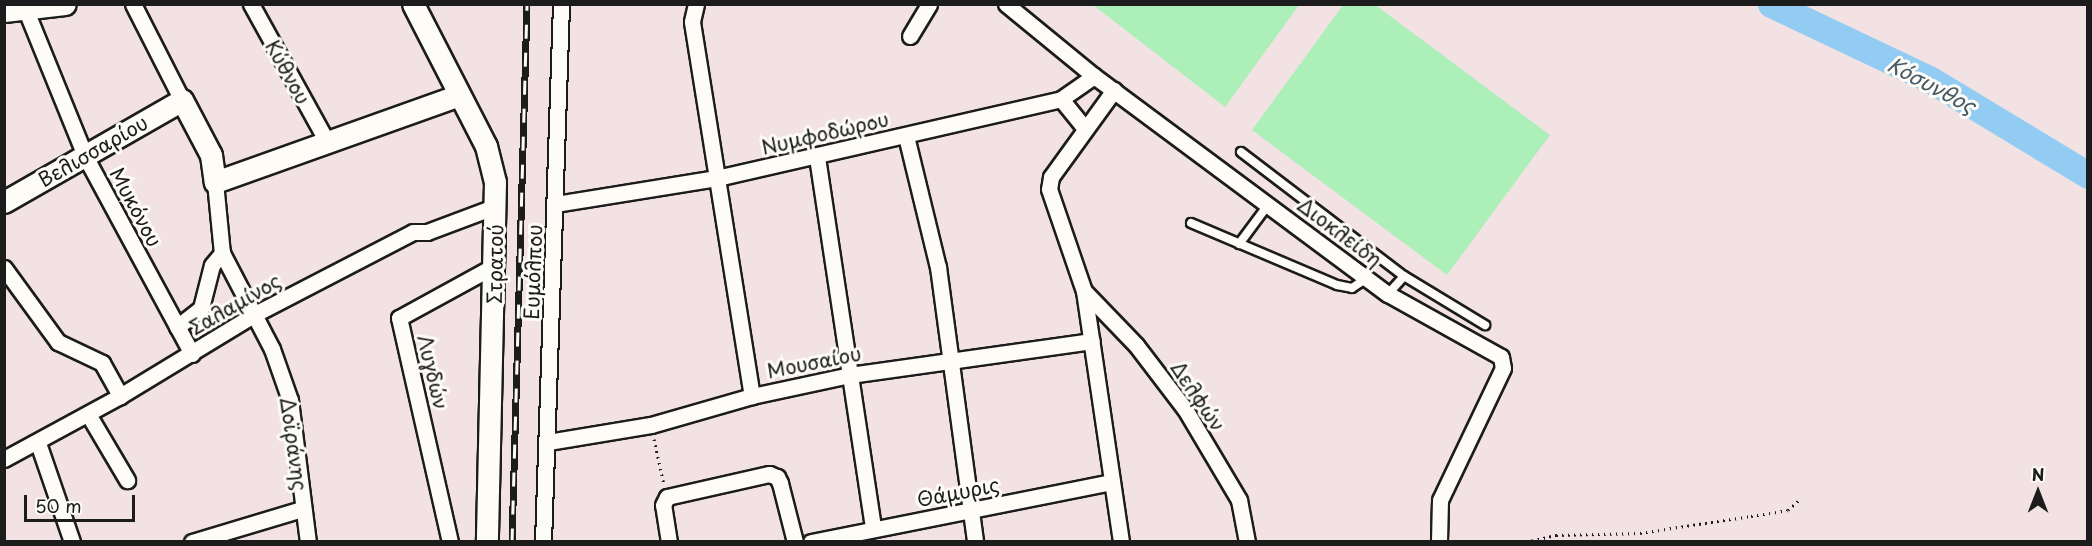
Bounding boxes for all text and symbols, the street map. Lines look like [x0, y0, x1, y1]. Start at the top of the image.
street label: Κύθνου [261, 36, 315, 108]
water label: Κόσυνθος [1884, 50, 1980, 118]
street label: Νυμφοδώρου [759, 107, 891, 159]
street label: Βελισσαρίου [34, 110, 152, 192]
street label: Μυκόνου [105, 163, 167, 251]
street label: Διοκλείδη [1293, 193, 1387, 271]
street label: Στρατού [482, 224, 508, 304]
street label: Ευμόλπου [519, 224, 547, 320]
street label: Σαλαμίνος [185, 268, 285, 340]
street label: Λυγδών [413, 332, 453, 412]
street label: Μουσαίου [765, 341, 863, 383]
street label: Δελφών [1166, 356, 1230, 436]
street label: Δοϊράνης [276, 396, 312, 492]
north arrow [2008, 462, 2068, 522]
text: N [2032, 462, 2044, 486]
street label: Θάμυρις [915, 472, 1001, 512]
scale bar [27, 483, 138, 521]
text: 50 m [35, 492, 82, 519]

